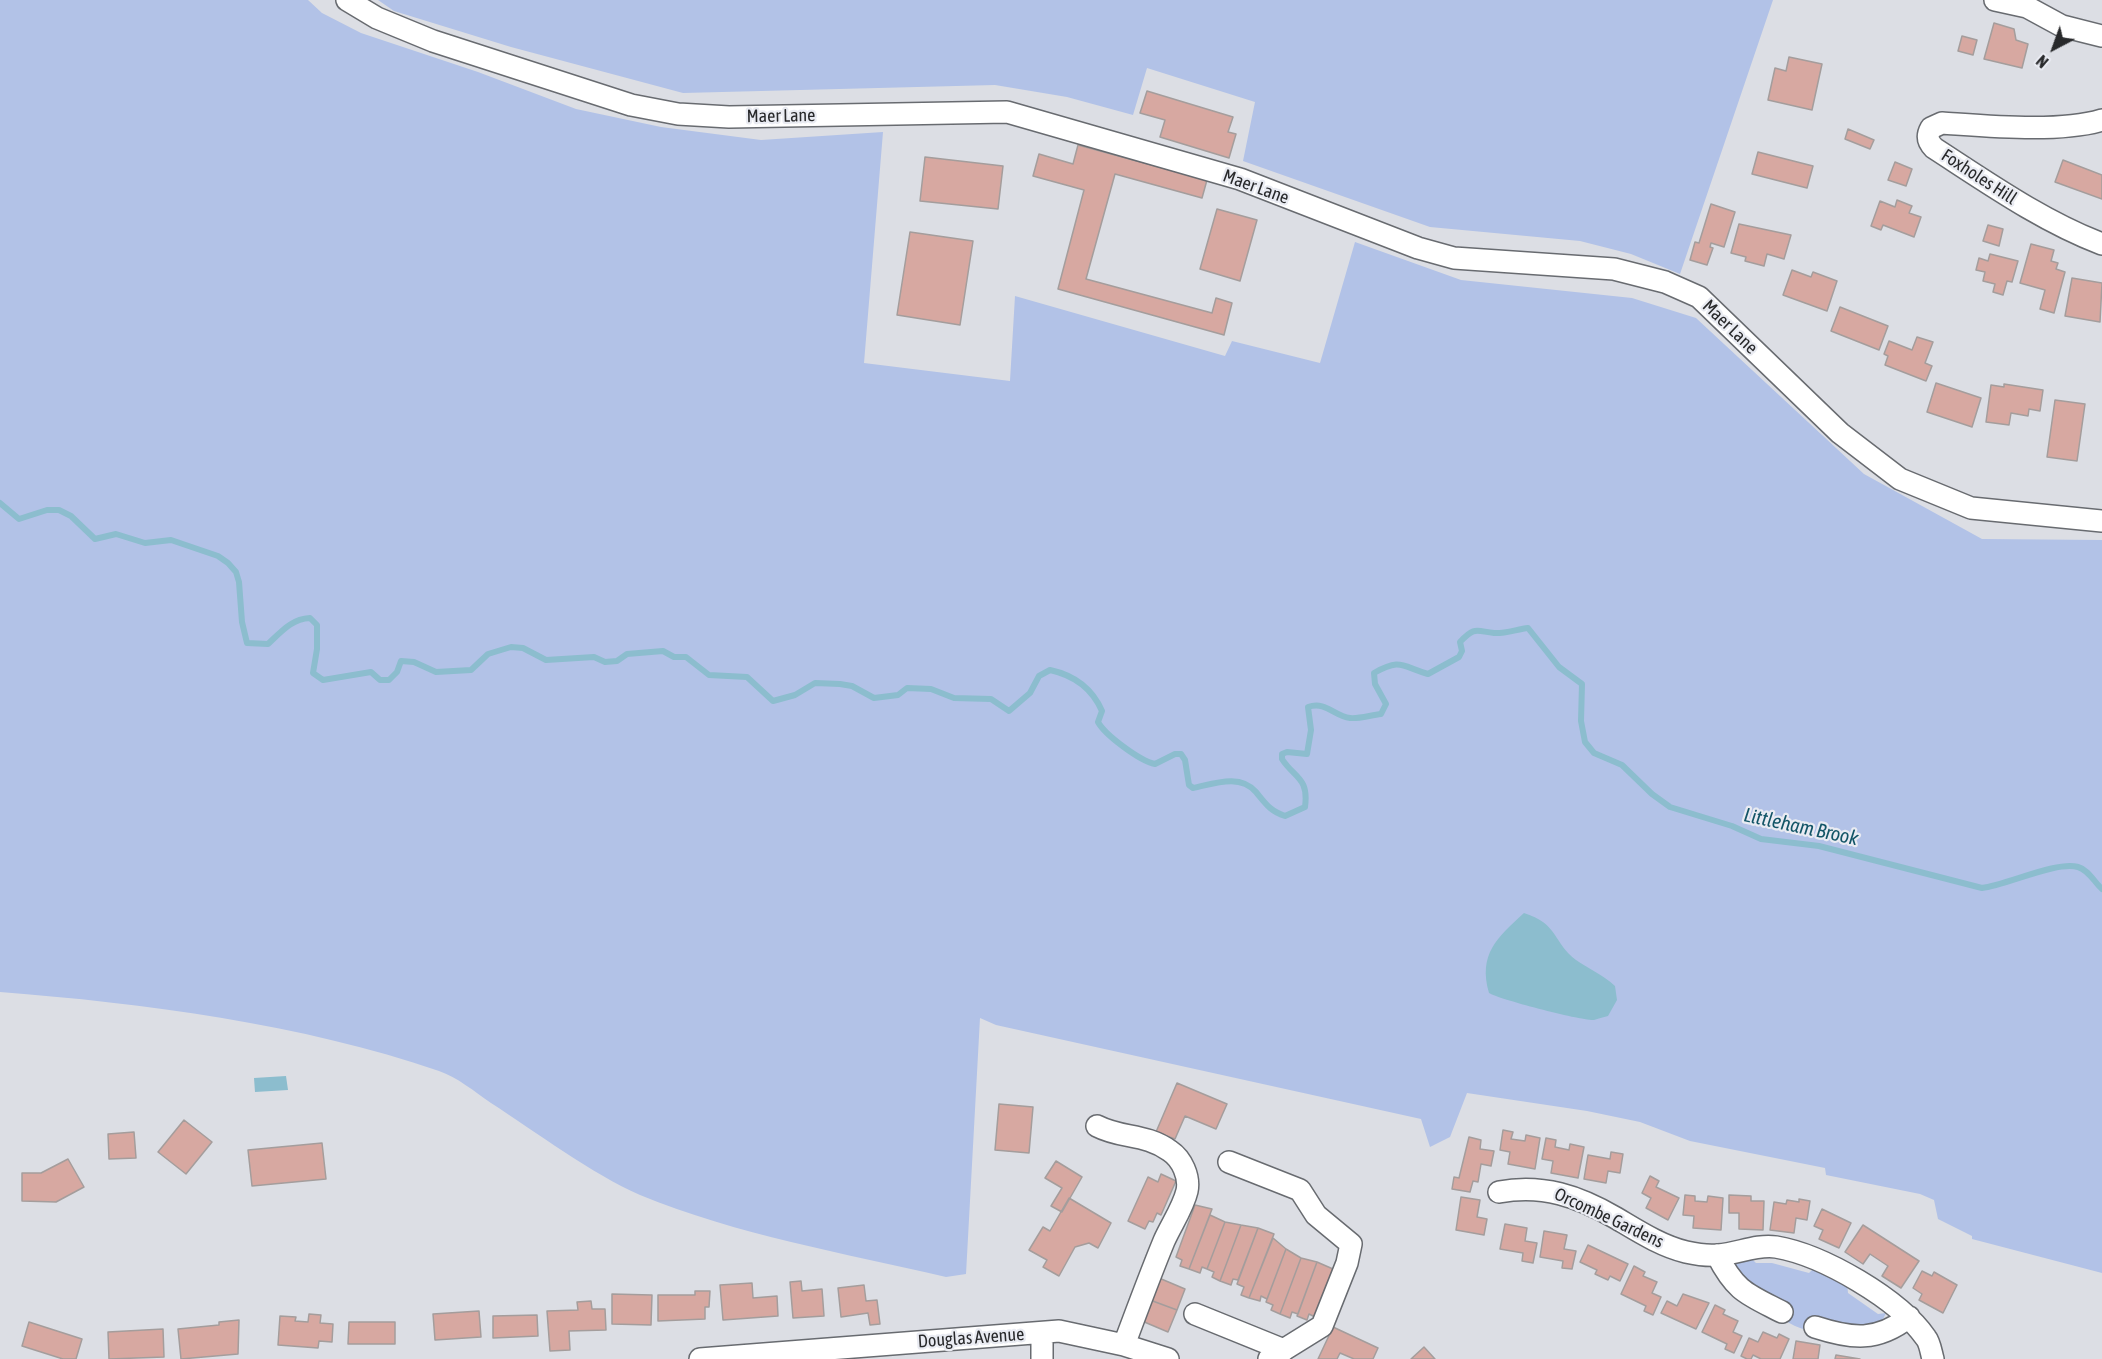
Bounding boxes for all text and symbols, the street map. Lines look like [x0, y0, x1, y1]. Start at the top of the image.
north arrow [2024, 18, 2084, 78]
text: N [2033, 52, 2052, 71]
street label: Maer Lane [747, 105, 815, 127]
street label: Foxholes Hill [1937, 145, 2021, 209]
street label: Maer Lane [1220, 165, 1292, 209]
street label: Maer Lane [1698, 295, 1762, 359]
water label: Littleham Brook [1742, 803, 1860, 851]
street label: Orcombe Gardens [1551, 1183, 1667, 1253]
street label: Douglas Avenue [917, 1324, 1025, 1352]

